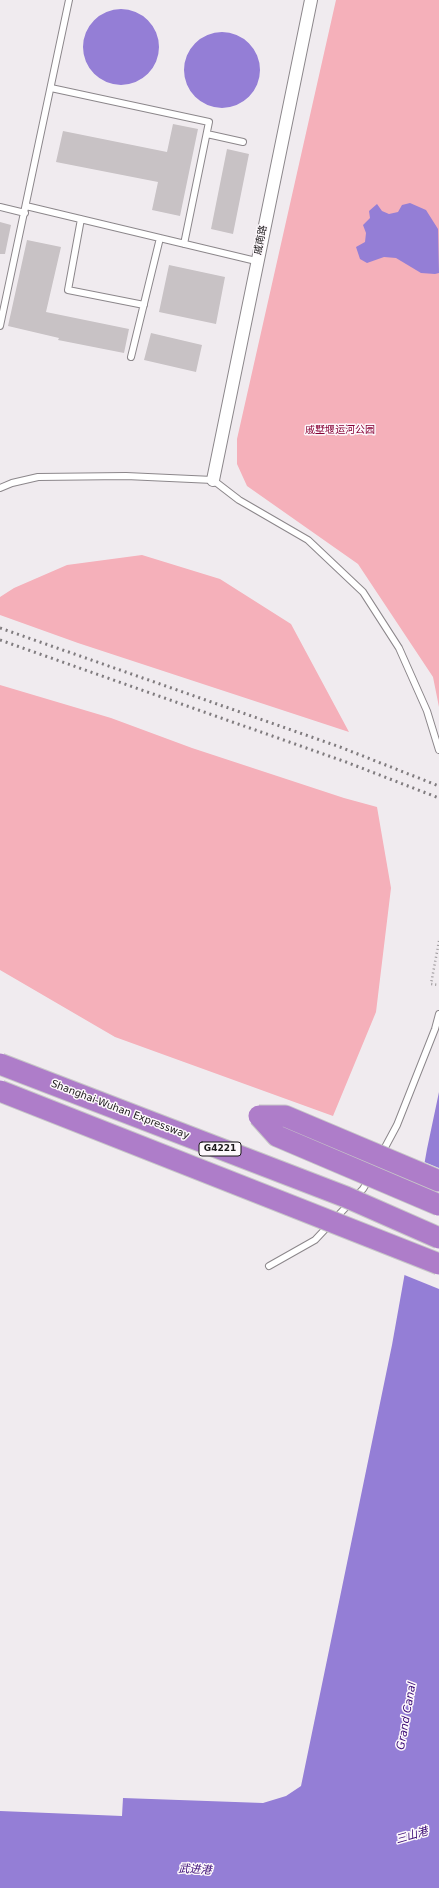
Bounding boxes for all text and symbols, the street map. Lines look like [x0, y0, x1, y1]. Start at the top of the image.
street label: 戚南路 [252, 224, 270, 256]
park label: 戚墅堰运河公园 [305, 424, 375, 436]
street label: Shanghai-Wuhan Expressway [49, 1078, 191, 1142]
road number: G4221 [199, 1142, 241, 1156]
water label: Grand Canal [395, 1681, 419, 1751]
water label: 三山港 [394, 1825, 430, 1847]
water label: 武进港 [178, 1863, 212, 1877]

